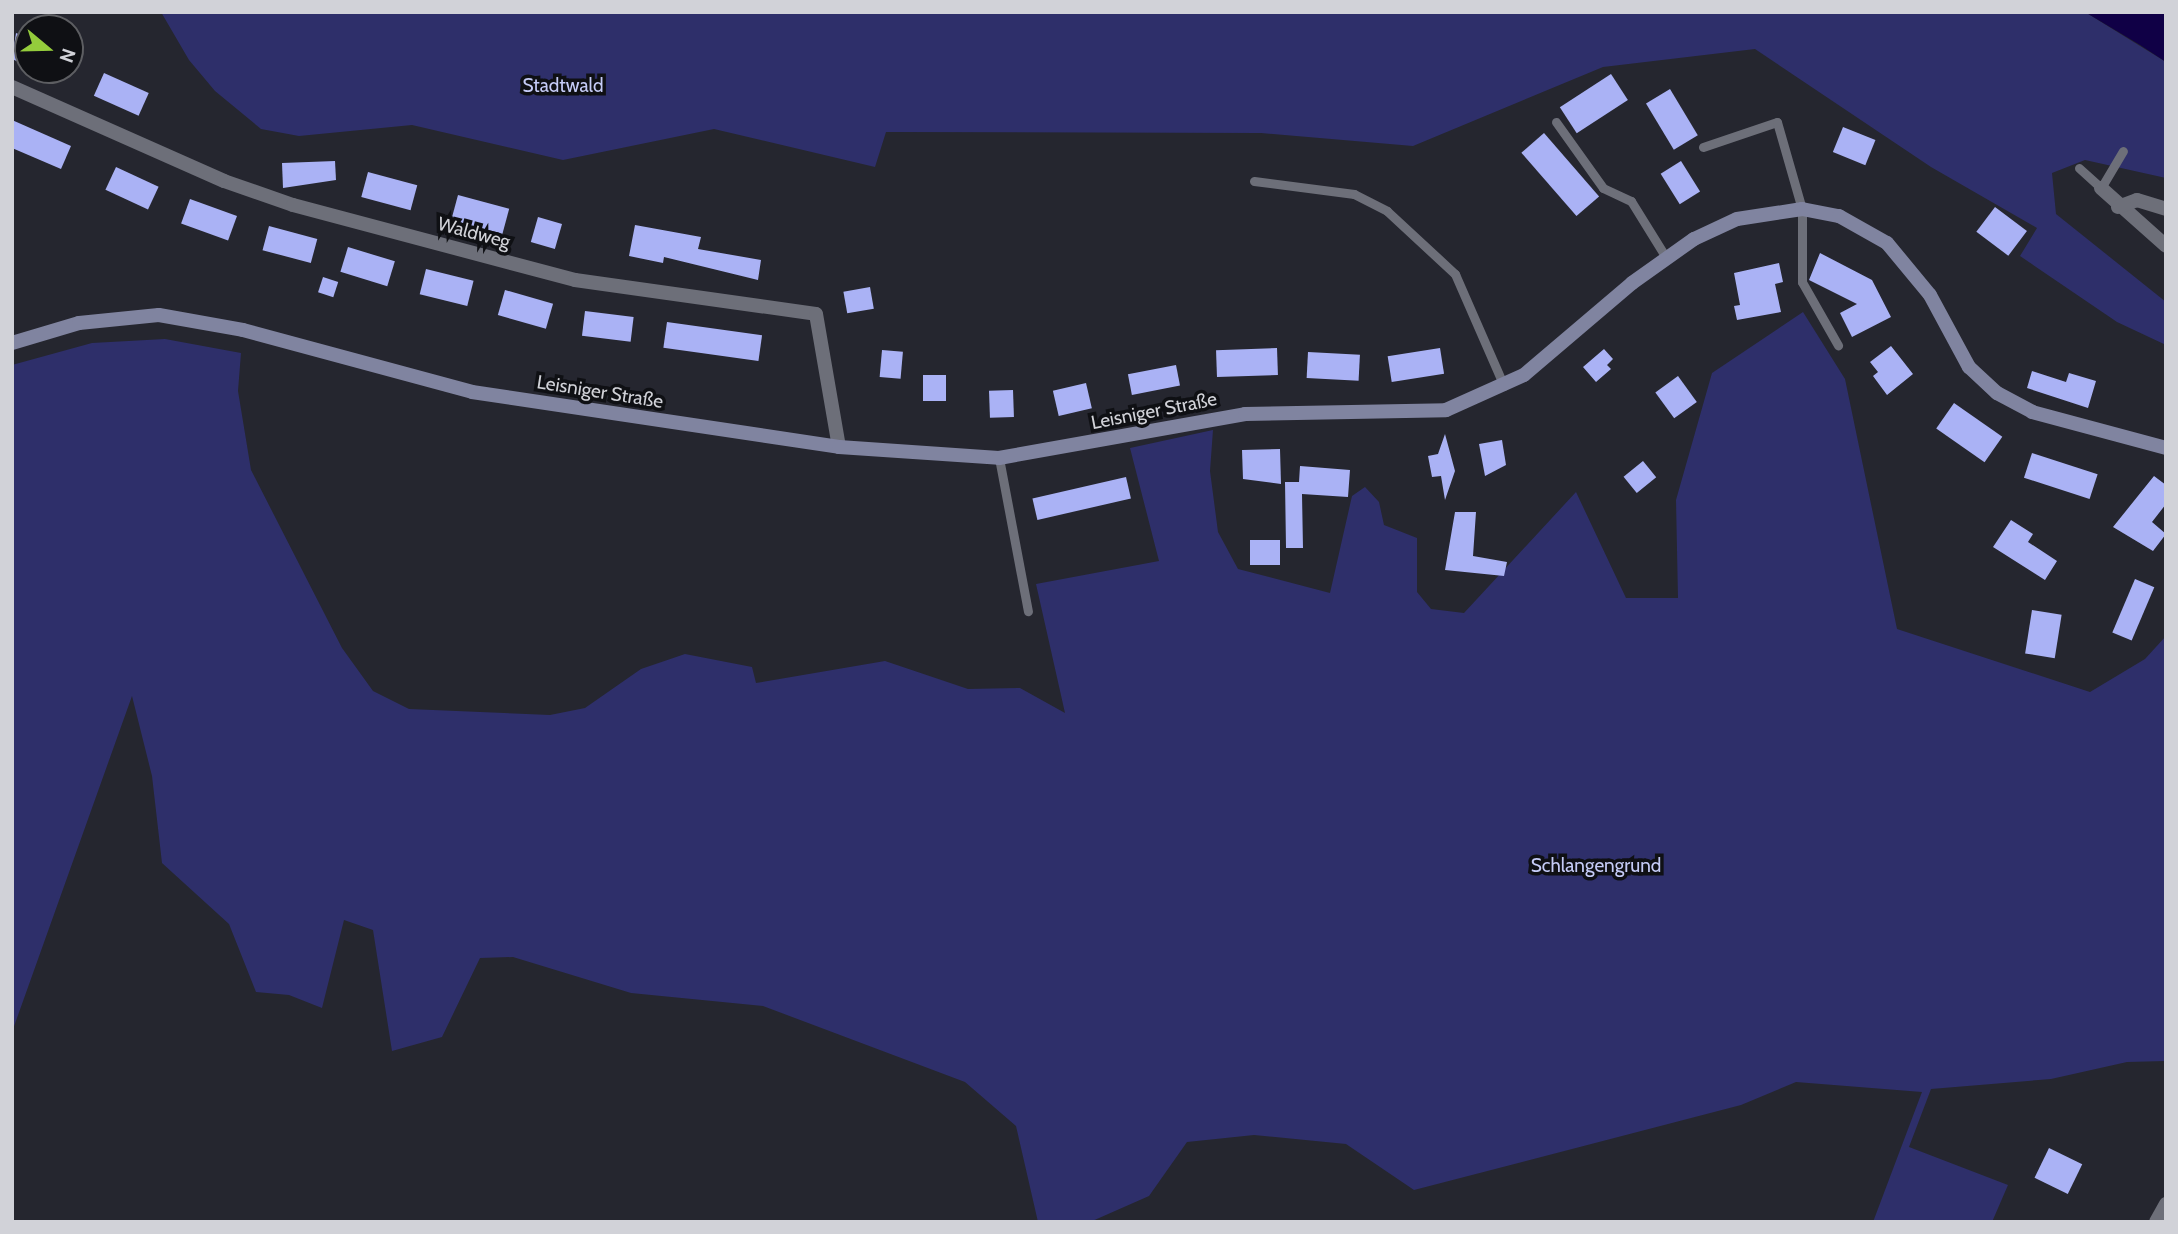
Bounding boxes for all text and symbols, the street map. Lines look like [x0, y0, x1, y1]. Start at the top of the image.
north arrow [14, 14, 84, 84]
text: N [54, 45, 80, 65]
park label: Stadtwald [522, 75, 604, 97]
street label: Waldweg [435, 212, 513, 254]
street label: Leisniger Straße [535, 371, 665, 413]
street label: Leisniger Straße [1089, 388, 1219, 434]
park label: Schlangengrund [1531, 855, 1661, 877]

